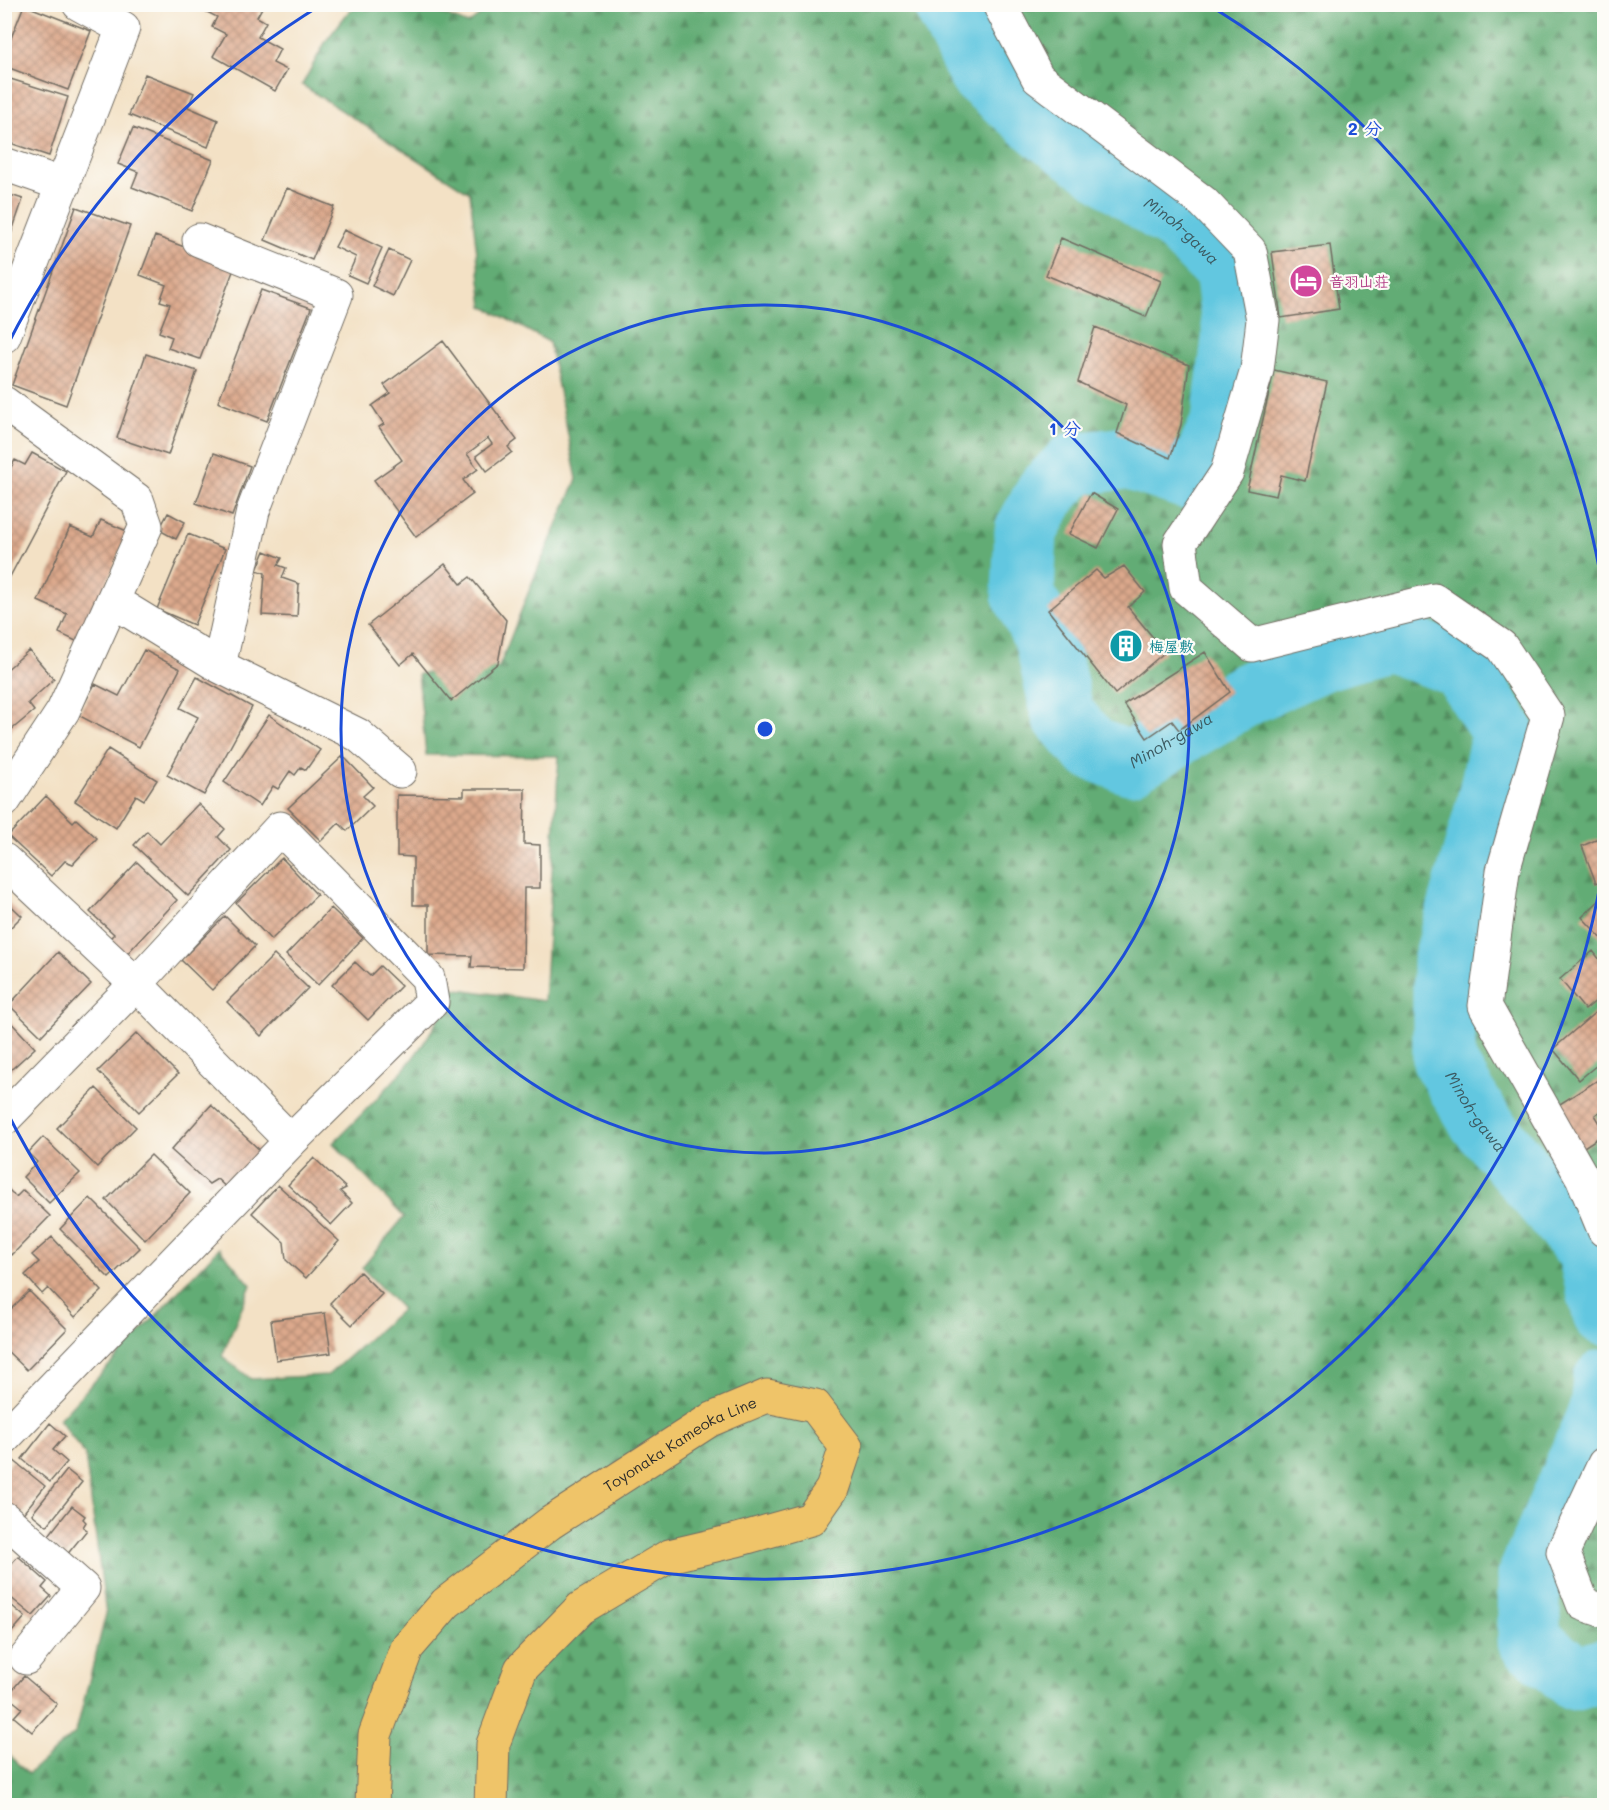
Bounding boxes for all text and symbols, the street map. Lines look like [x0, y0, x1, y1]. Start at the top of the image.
text: 2 分 [1348, 116, 1382, 140]
water label: Minoh-gawa [1140, 191, 1224, 268]
hotel icon: 音羽山荘 [1288, 263, 1324, 299]
place label: 音羽山荘 [1329, 271, 1389, 291]
text: 1 分 [1049, 416, 1081, 440]
building icon: 梅屋敷 [1108, 628, 1144, 664]
place label: 梅屋敷 [1149, 636, 1194, 656]
water label: Minoh-gawa [1125, 706, 1216, 772]
centre of rings [755, 719, 775, 739]
water label: Minoh-gawa [1442, 1067, 1511, 1156]
street label: Toyonaka Kameoka Line [599, 1392, 760, 1496]

